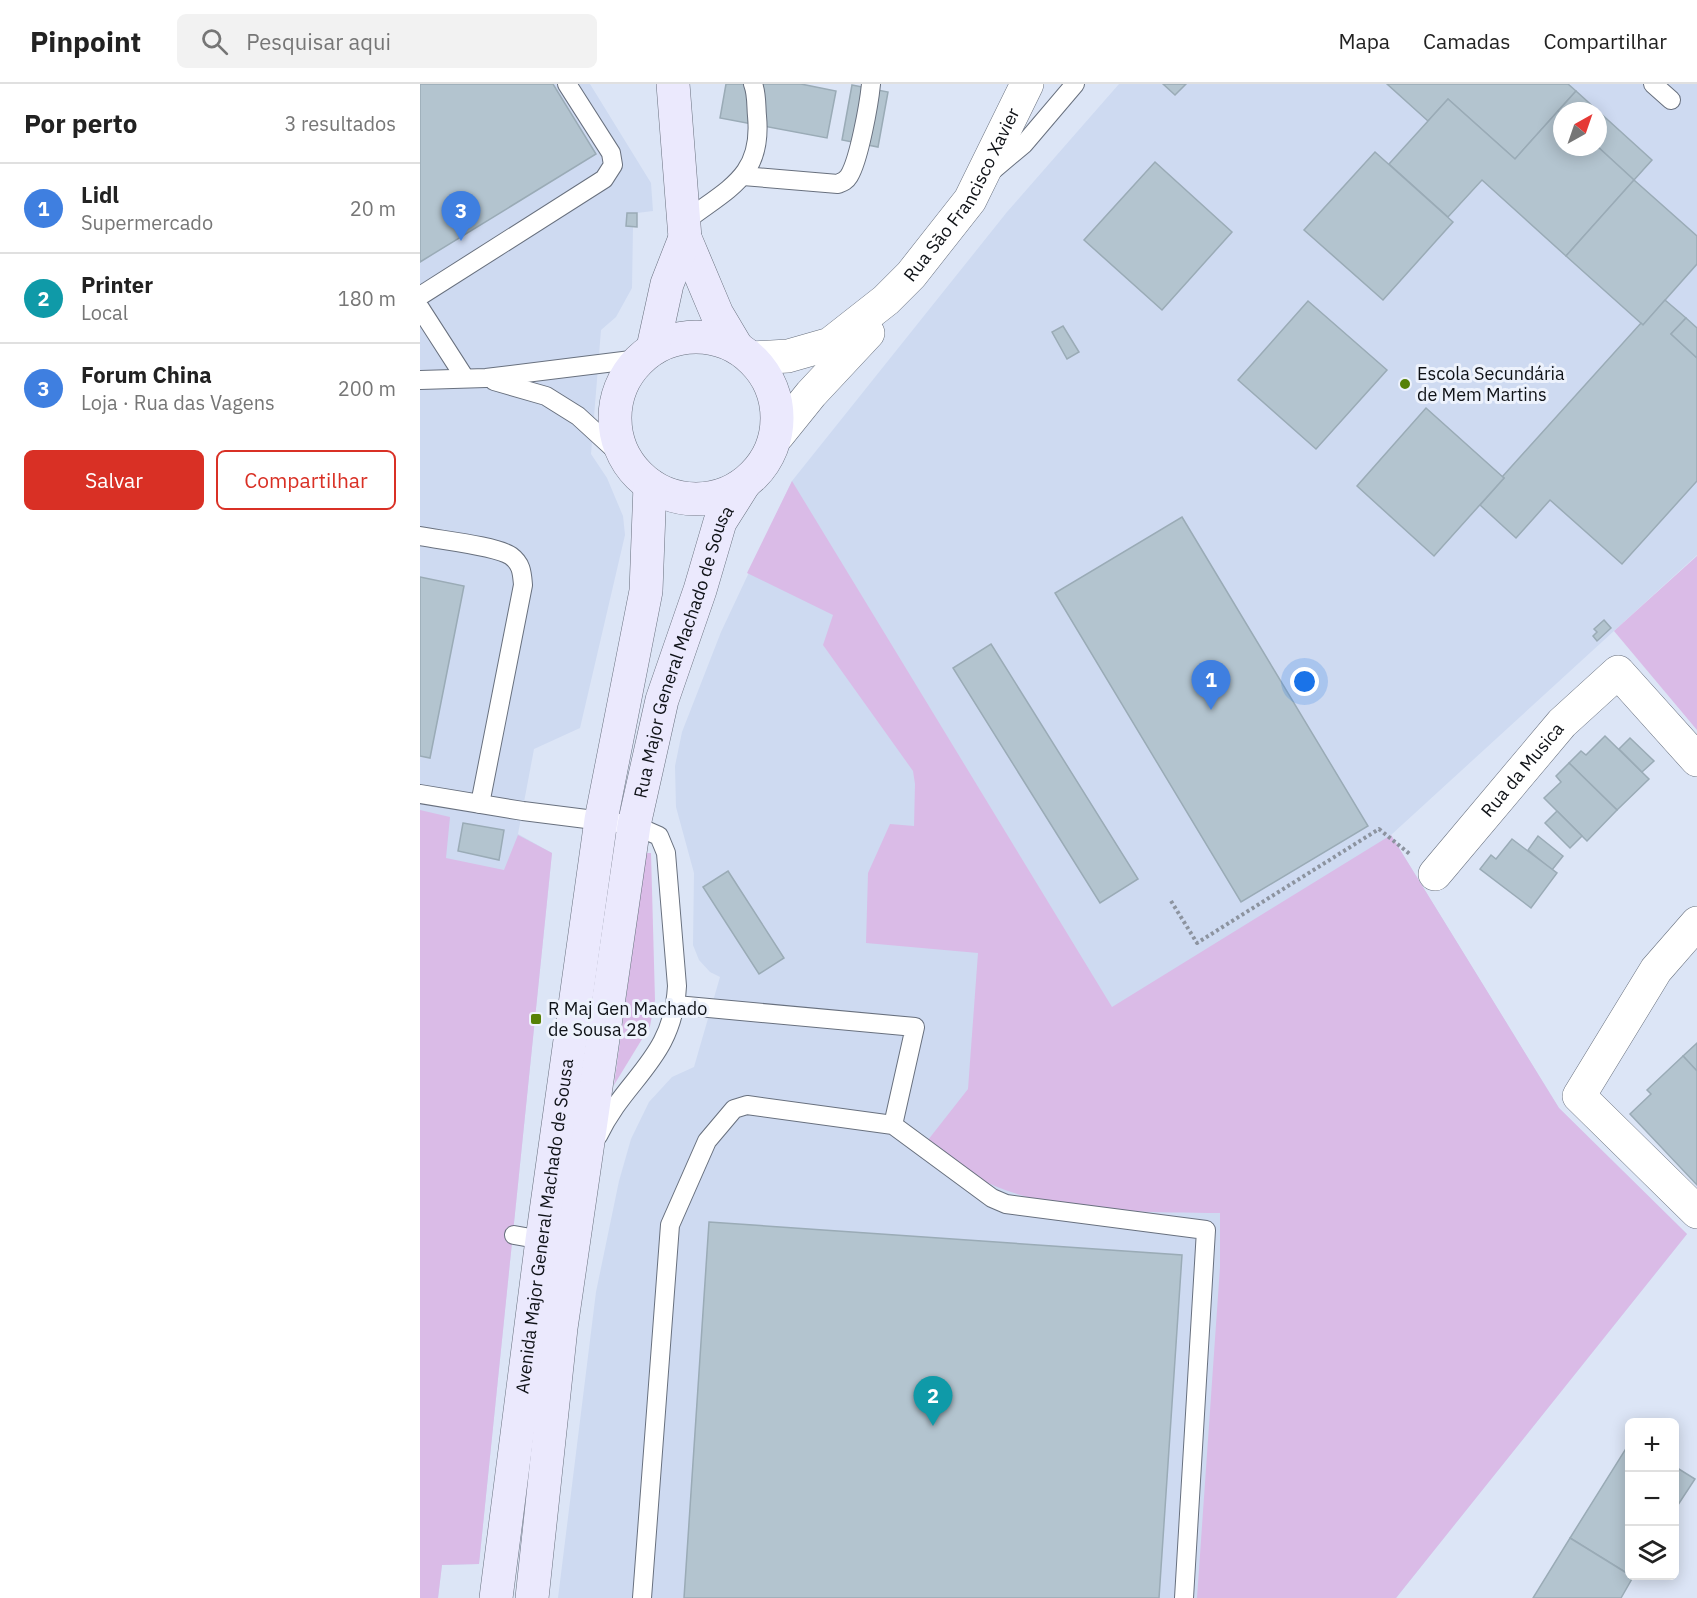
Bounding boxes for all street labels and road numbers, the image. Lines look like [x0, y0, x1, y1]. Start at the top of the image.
street label: Rua São Francisco Xavier [898, 103, 1025, 286]
street label: Rua Major General Machado de Sousa [628, 501, 739, 800]
street label: Rua da Musica [1476, 717, 1569, 822]
street label: Avenida Major General Machado de Sousa [510, 1057, 578, 1395]

